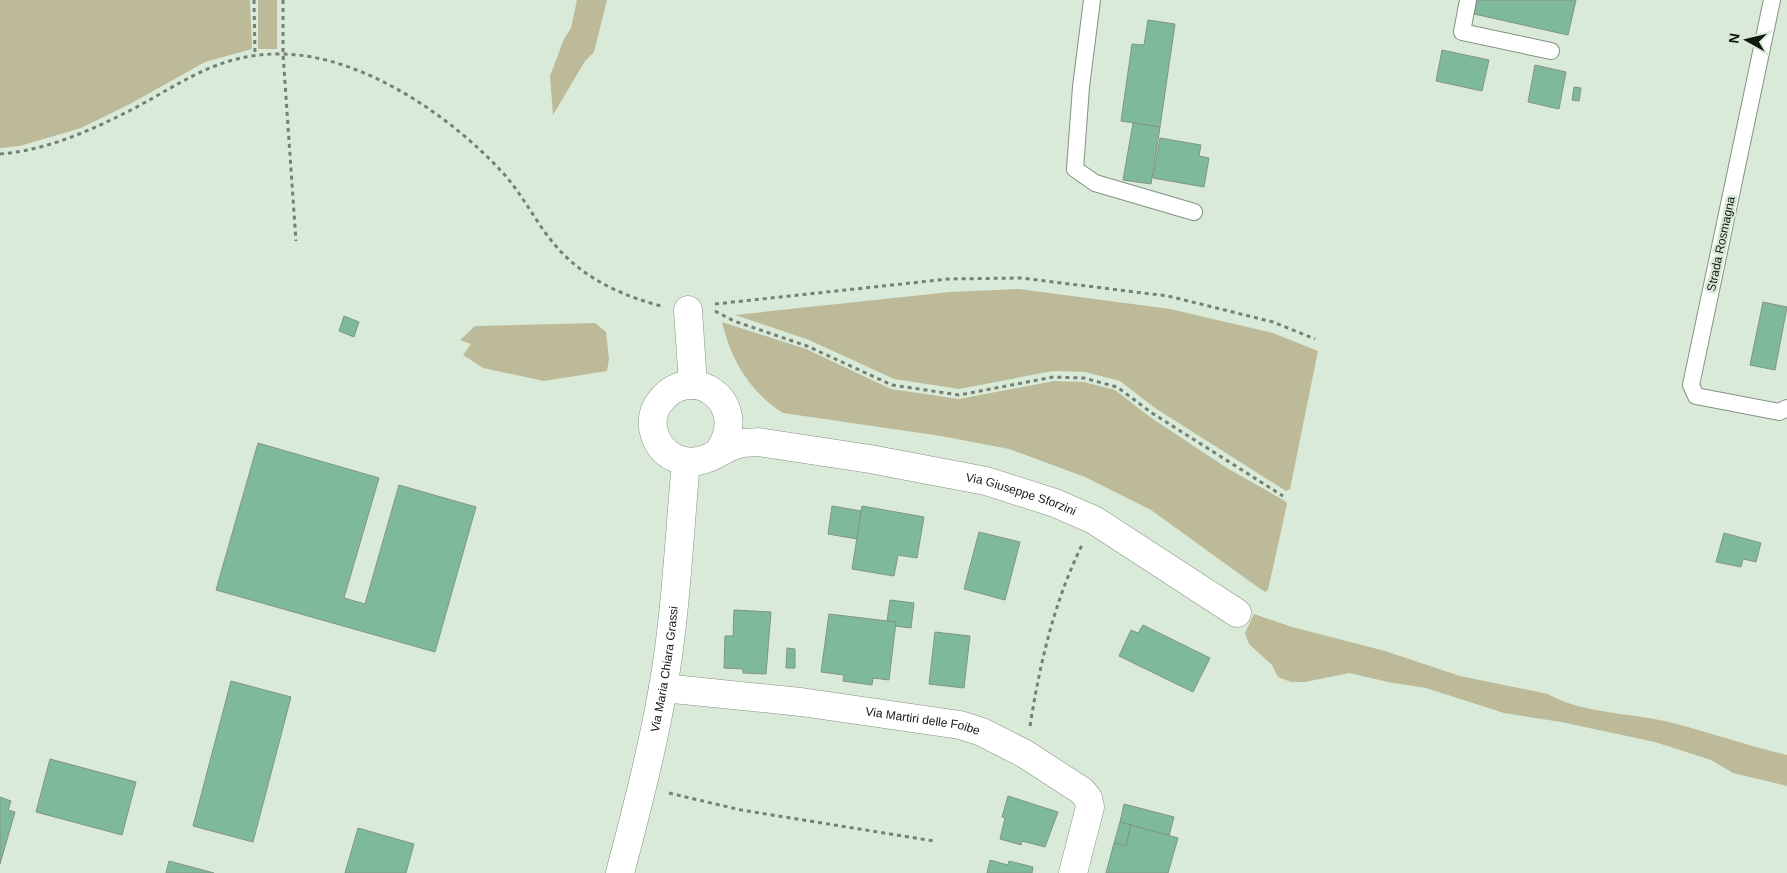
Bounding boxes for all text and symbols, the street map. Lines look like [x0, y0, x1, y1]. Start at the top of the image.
north arrow [1722, 15, 1772, 65]
text: N [1725, 32, 1743, 44]
street label: Strada Rosmagna [1704, 195, 1738, 293]
street label: Via Giuseppe Sforzini [965, 470, 1078, 518]
street label: Via Maria Chiara Grassi [648, 605, 681, 733]
street label: Via Martiri delle Foibe [865, 704, 982, 738]

